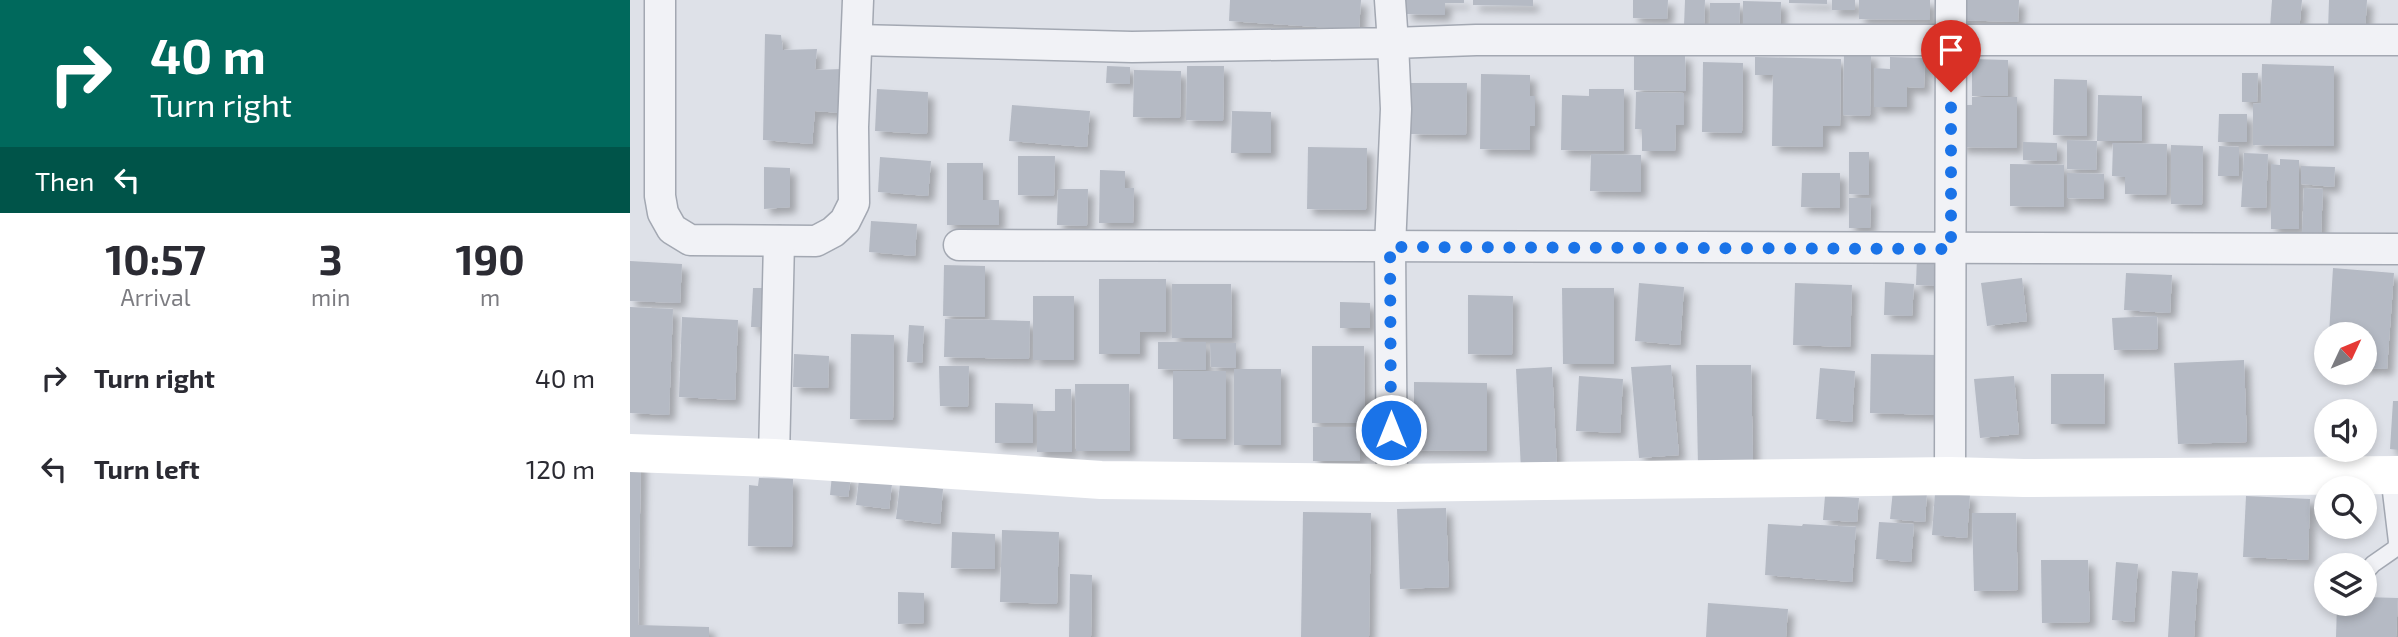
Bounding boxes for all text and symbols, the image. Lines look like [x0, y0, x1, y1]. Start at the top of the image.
pin [1921, 20, 1981, 92]
text: 40 m [150, 25, 266, 84]
icon: right [35, 28, 126, 119]
icon: arrive [1932, 31, 1970, 69]
text: Turn right [150, 85, 292, 123]
icon: left [108, 161, 146, 199]
text: Then [35, 165, 94, 196]
text: 10:57 [105, 233, 206, 283]
text: 3 [319, 233, 343, 283]
text: 190 [455, 233, 525, 283]
text: Arrival [121, 283, 191, 311]
text: min [311, 283, 350, 311]
text: m [480, 283, 500, 311]
north arrow [2314, 322, 2376, 385]
map controls [2314, 322, 2377, 616]
icon: right [35, 359, 73, 397]
text: Turn right [94, 362, 215, 393]
text: 40 m [535, 362, 595, 393]
position arrow [1354, 393, 1428, 467]
button: sound [2314, 399, 2377, 462]
icon: left [35, 450, 73, 488]
text: Turn left [94, 453, 200, 484]
text: 120 m [526, 453, 595, 484]
button: search [2314, 476, 2377, 539]
button: layers [2314, 553, 2377, 616]

